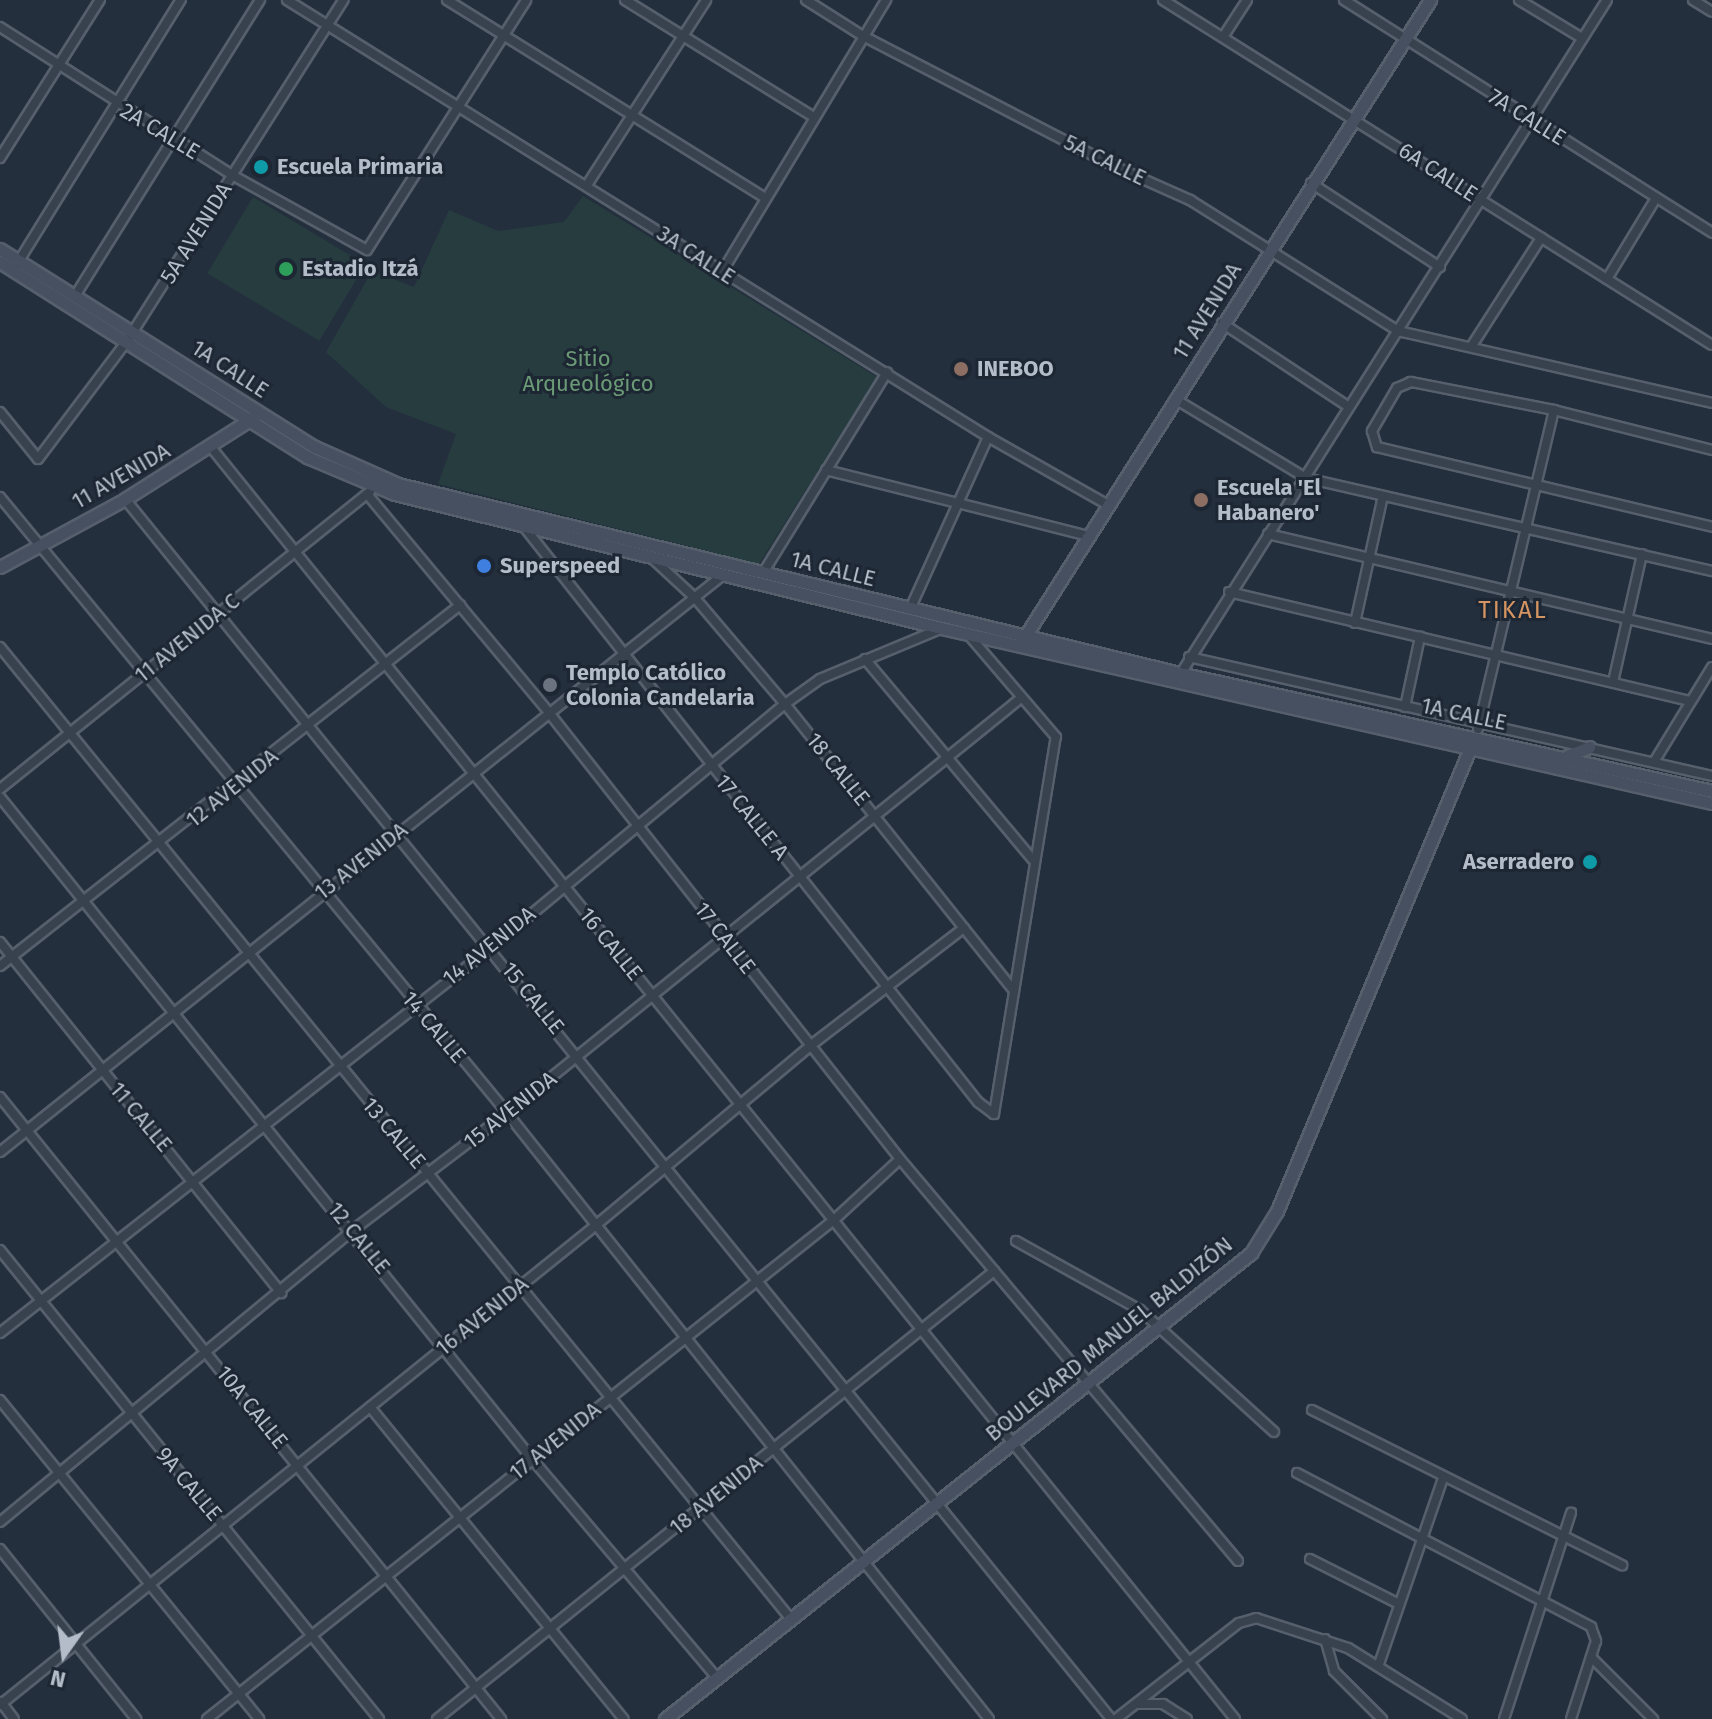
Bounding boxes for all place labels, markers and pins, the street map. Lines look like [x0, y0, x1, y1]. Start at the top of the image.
place label: Escuela Primaria [277, 154, 443, 180]
marker: Escuela Primaria [252, 158, 270, 176]
place label: Estadio Itzá [302, 256, 419, 282]
marker: Estadio Itzá [277, 260, 295, 278]
place label: INEBOO [977, 356, 1054, 382]
marker: INEBOO [952, 360, 970, 378]
place label: Escuela 'El Habanero' [1217, 474, 1321, 526]
marker: Escuela 'El Habanero' [1192, 491, 1210, 509]
place label: Superspeed [500, 553, 620, 579]
marker: Superspeed [475, 557, 493, 575]
place label: Templo Católico Colonia Candelaria [566, 659, 755, 710]
marker: Templo Católico Colonia Candelaria [541, 676, 559, 694]
place label: Aserradero [1463, 849, 1574, 875]
marker: Aserradero [1581, 853, 1599, 871]

